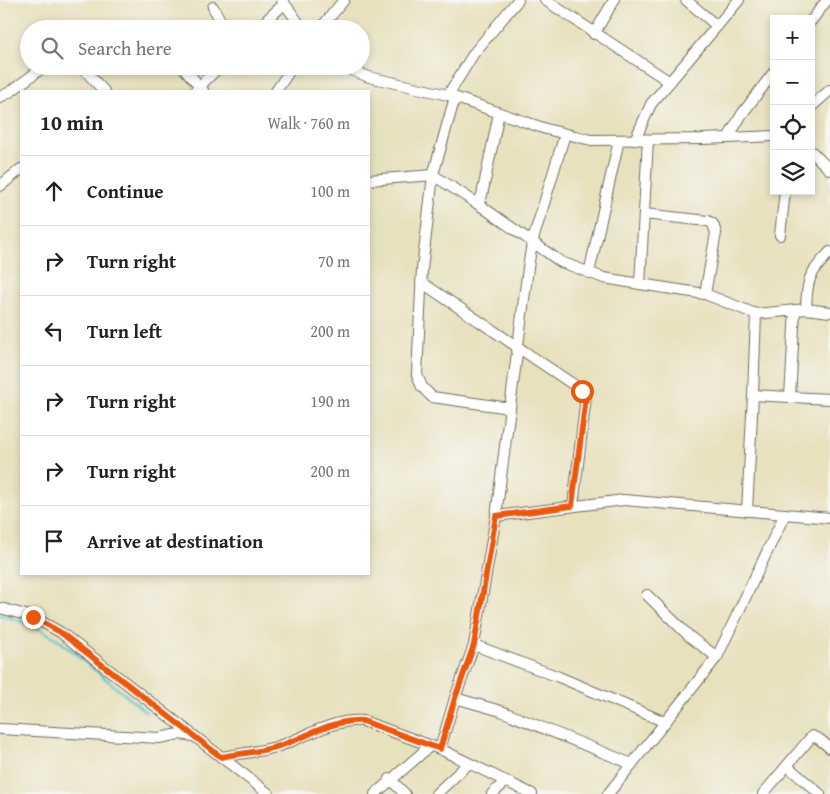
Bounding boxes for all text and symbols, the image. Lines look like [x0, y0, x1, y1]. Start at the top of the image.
map controls [770, 15, 815, 195]
button: + [770, 15, 815, 60]
search box [20, 20, 370, 75]
icon: search [38, 34, 66, 62]
text: Search here [78, 34, 172, 62]
button: − [770, 60, 815, 105]
button: locate [770, 105, 815, 150]
text: 10 min [40, 107, 103, 138]
text: Walk · 760 m [267, 111, 350, 135]
button: layers [770, 150, 815, 195]
icon: ahead [40, 177, 68, 205]
text: Continue [87, 177, 164, 205]
text: 100 m [310, 179, 350, 203]
icon: right [40, 247, 68, 275]
text: Turn right [87, 247, 176, 275]
text: 70 m [318, 249, 350, 273]
icon: left [40, 317, 68, 345]
text: Turn left [87, 317, 162, 345]
text: 200 m [310, 319, 350, 343]
route start [571, 380, 594, 403]
icon: right [40, 387, 68, 415]
text: Turn right [87, 387, 176, 415]
text: 190 m [310, 389, 350, 413]
icon: right [40, 457, 68, 485]
text: Turn right [87, 457, 176, 485]
text: 200 m [310, 459, 350, 483]
icon: arrive [40, 527, 68, 555]
text: Arrive at destination [87, 527, 263, 555]
route end [22, 606, 45, 629]

